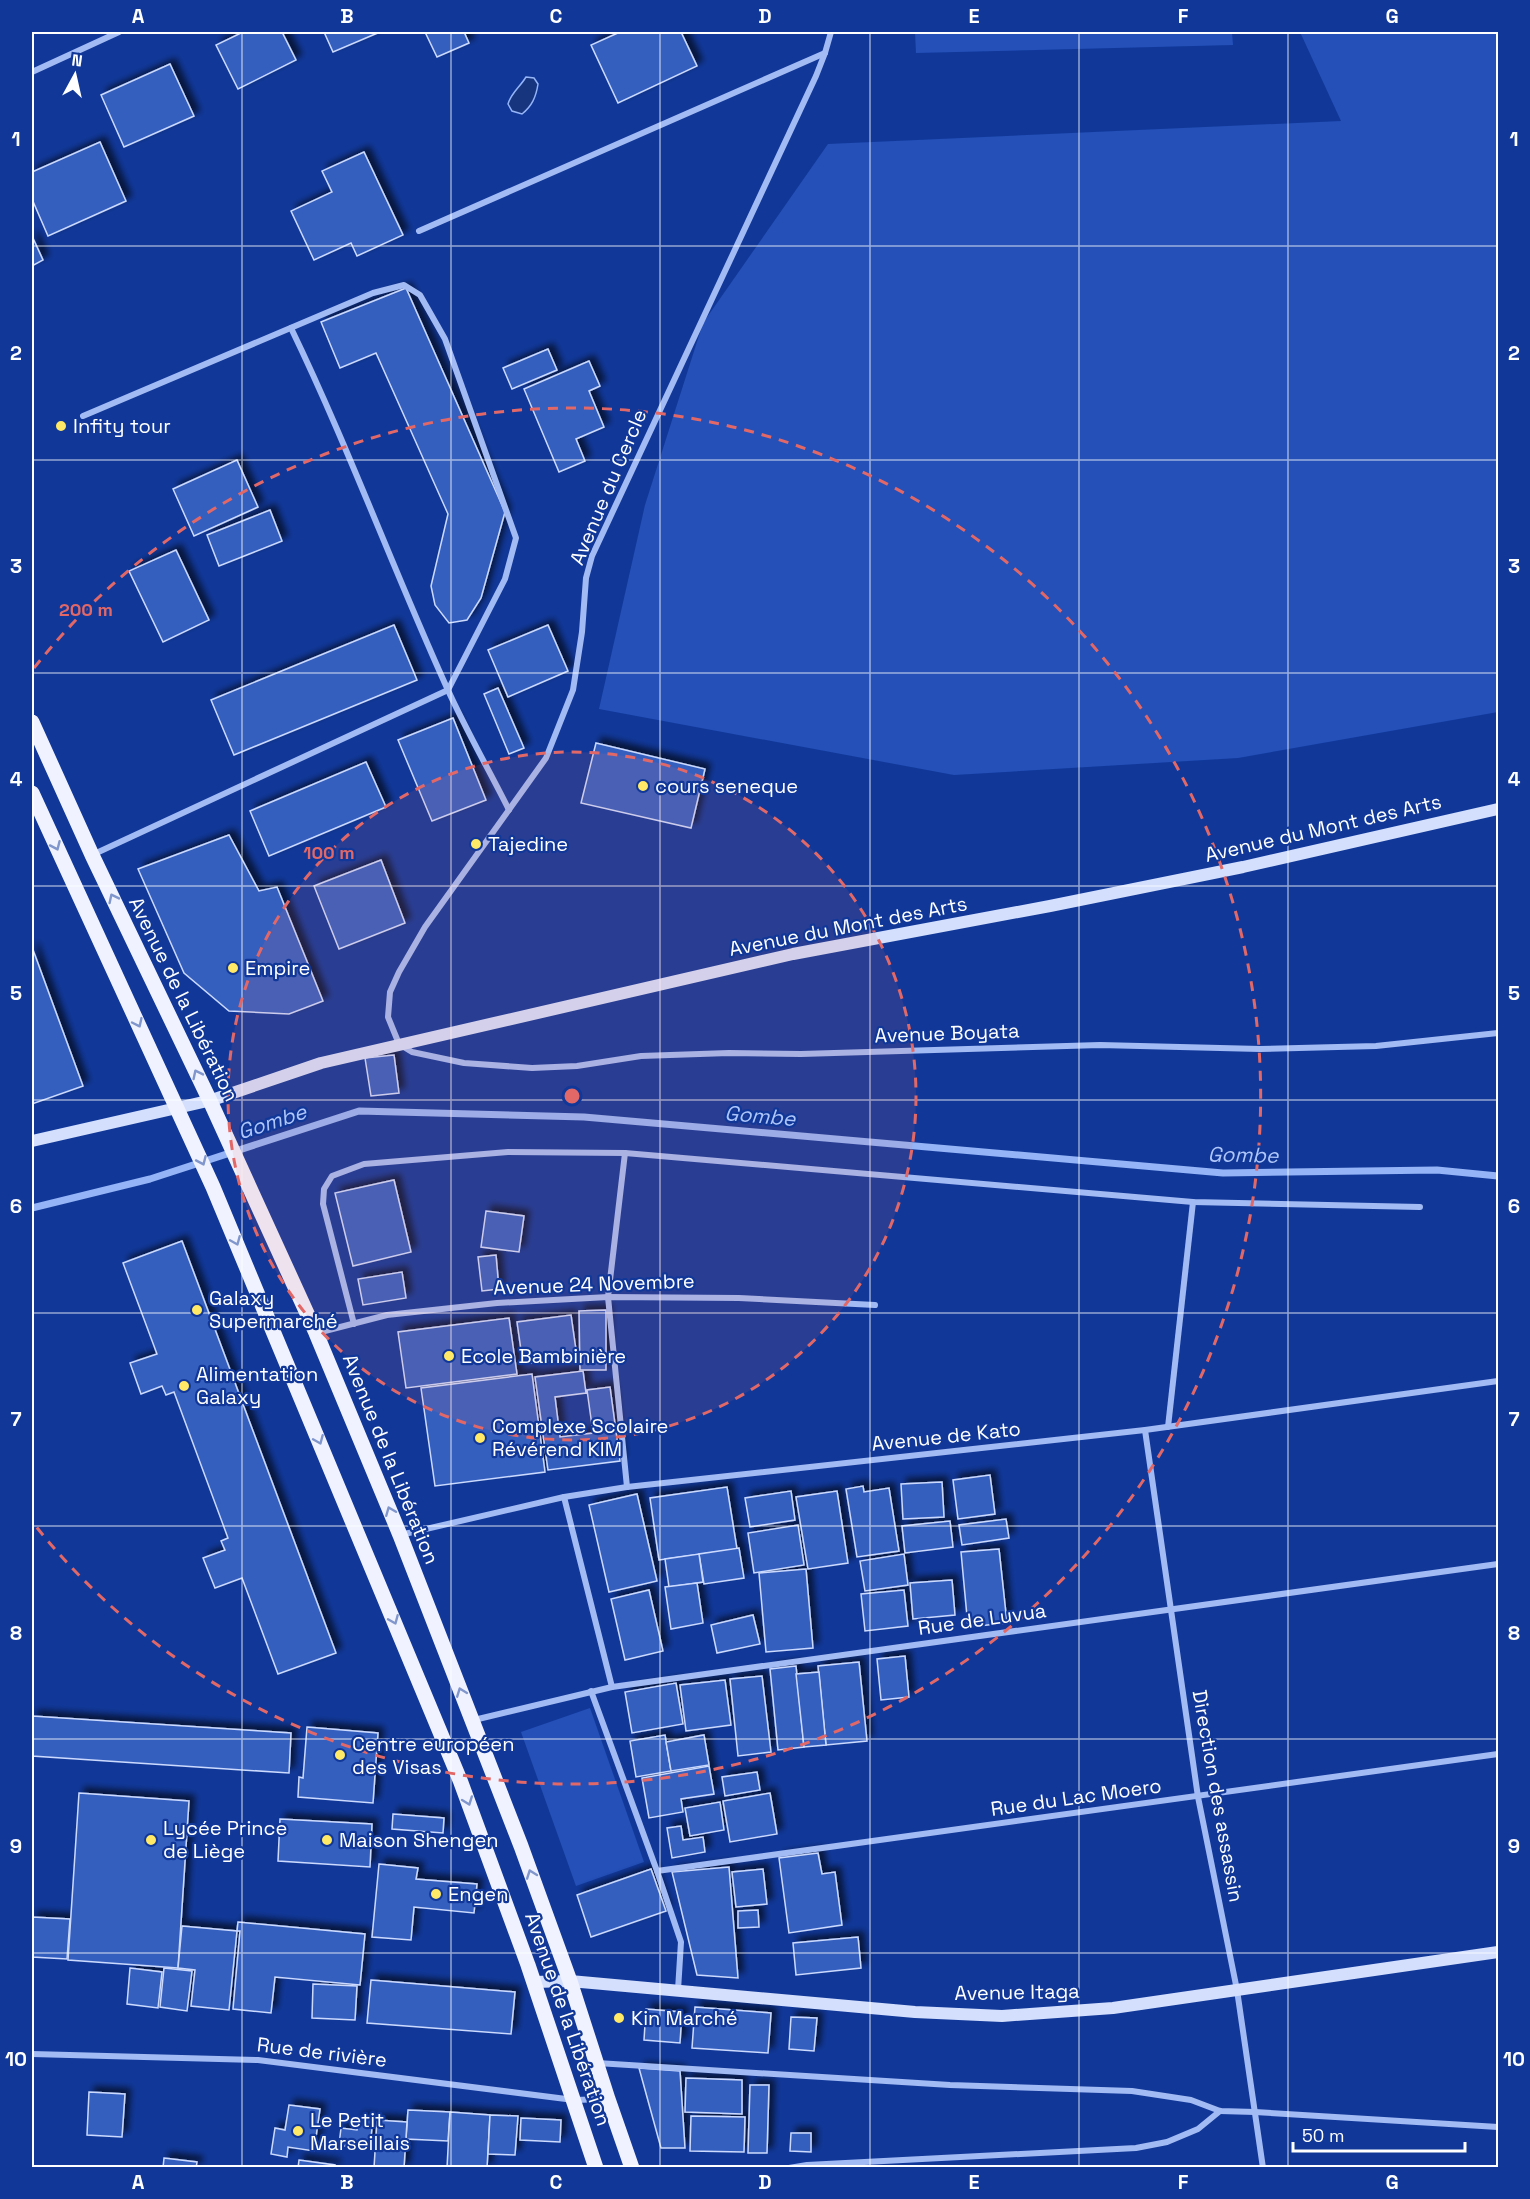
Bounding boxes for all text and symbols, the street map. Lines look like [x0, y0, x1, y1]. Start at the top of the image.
text: A [132, 3, 145, 29]
text: B [340, 3, 354, 29]
text: C [550, 3, 563, 29]
text: D [758, 3, 772, 29]
text: E [968, 3, 980, 29]
text: F [1178, 3, 1189, 29]
text: G [1385, 3, 1399, 29]
north arrow [45, 45, 105, 105]
text: N [70, 49, 84, 72]
text: 1 [11, 126, 21, 152]
text: 1 [1509, 126, 1519, 152]
text: 2 [10, 340, 22, 366]
text: 2 [1508, 340, 1520, 366]
street label: Avenue du Cercle [563, 405, 653, 569]
place label: Infity tour [73, 413, 171, 439]
marker: Infity tour [54, 419, 68, 433]
text: 3 [10, 553, 22, 579]
text: 3 [1508, 553, 1520, 579]
text: 200 m [59, 598, 113, 621]
text: 4 [10, 766, 23, 792]
text: 4 [1508, 766, 1521, 792]
place label: cours seneque [655, 773, 798, 799]
marker: cours seneque [636, 779, 650, 793]
street label: Avenue du Mont des Arts [1202, 788, 1444, 868]
place label: Tajedine [488, 831, 568, 857]
marker: Tajedine [469, 837, 483, 851]
one-way arrow [48, 840, 60, 851]
text: 100 m [303, 841, 355, 864]
street label: Avenue du Mont des Arts [727, 890, 969, 962]
street label: Avenue de la Libération [123, 892, 245, 1106]
one-way arrow [108, 894, 120, 905]
place label: Empire [245, 955, 310, 981]
marker: Empire [226, 961, 240, 975]
text: 5 [10, 980, 22, 1006]
text: 5 [1508, 980, 1520, 1006]
one-way arrow [130, 1017, 142, 1028]
street label: Avenue Boyata [874, 1017, 1020, 1049]
one-way arrow [192, 1069, 204, 1080]
centre of rings [562, 1086, 582, 1106]
water label: Gombe [234, 1097, 311, 1145]
water label: Gombe [724, 1099, 798, 1132]
water label: Gombe [1207, 1140, 1280, 1169]
one-way arrow [194, 1155, 206, 1166]
text: 6 [10, 1193, 22, 1219]
text: 6 [1508, 1193, 1520, 1219]
one-way arrow [229, 1234, 241, 1245]
street label: Avenue 24 Novembre [493, 1267, 695, 1301]
place label: Galaxy Supermarché [209, 1285, 338, 1334]
marker: Galaxy Supermarché [190, 1303, 204, 1317]
place label: Ecole Bambinière [461, 1343, 626, 1369]
marker: Ecole Bambinière [442, 1349, 456, 1363]
street label: Avenue de la Libération [337, 1350, 445, 1568]
place label: Alimentation Galaxy [196, 1361, 318, 1410]
marker: Alimentation Galaxy [177, 1379, 191, 1393]
text: 7 [10, 1406, 22, 1432]
text: 7 [1508, 1406, 1520, 1432]
place label: Complexe Scolaire Révérend KIM [492, 1413, 668, 1462]
street label: Avenue de Kato [870, 1415, 1022, 1457]
marker: Complexe Scolaire Révérend KIM [473, 1431, 487, 1445]
one-way arrow [312, 1434, 324, 1445]
one-way arrow [385, 1506, 397, 1517]
street label: Rue de Luvua [916, 1597, 1048, 1641]
one-way arrow [387, 1614, 399, 1625]
text: 8 [10, 1620, 22, 1646]
text: 8 [1508, 1620, 1520, 1646]
one-way arrow [456, 1687, 469, 1698]
street label: Direction des assassin [1187, 1688, 1249, 1904]
place label: Centre européen des Visas [352, 1731, 514, 1780]
marker: Centre européen des Visas [333, 1748, 347, 1762]
street label: Rue du Lac Moero [989, 1772, 1163, 1822]
one-way arrow [461, 1795, 474, 1805]
place label: Lycée Prince de Liège [163, 1815, 287, 1864]
place label: Maison Shengen [339, 1827, 499, 1853]
text: 9 [10, 1833, 22, 1859]
marker: Lycée Prince de Liège [144, 1833, 158, 1847]
marker: Maison Shengen [320, 1833, 334, 1847]
text: 9 [1508, 1833, 1520, 1859]
one-way arrow [526, 1869, 538, 1880]
place label: Engen [448, 1881, 508, 1907]
marker: Engen [429, 1887, 443, 1901]
street label: Avenue de la Libération [519, 1909, 617, 2129]
street label: Avenue Itaga [954, 1978, 1080, 2006]
place label: Kin Marché [631, 2005, 738, 2031]
marker: Kin Marché [612, 2011, 626, 2025]
street label: Rue de rivière [256, 2031, 388, 2073]
text: 10 [5, 2046, 27, 2072]
text: 10 [1503, 2046, 1525, 2072]
place label: Le Petit Marseillais [310, 2107, 410, 2156]
scale bar [1293, 2115, 1466, 2153]
marker: Le Petit Marseillais [291, 2124, 305, 2138]
text: 50 m [1302, 2124, 1344, 2147]
text: A [132, 2169, 145, 2195]
text: B [340, 2169, 354, 2195]
text: C [550, 2169, 563, 2195]
text: D [758, 2169, 772, 2195]
text: E [968, 2169, 980, 2195]
text: F [1178, 2169, 1189, 2195]
text: G [1385, 2169, 1399, 2195]

